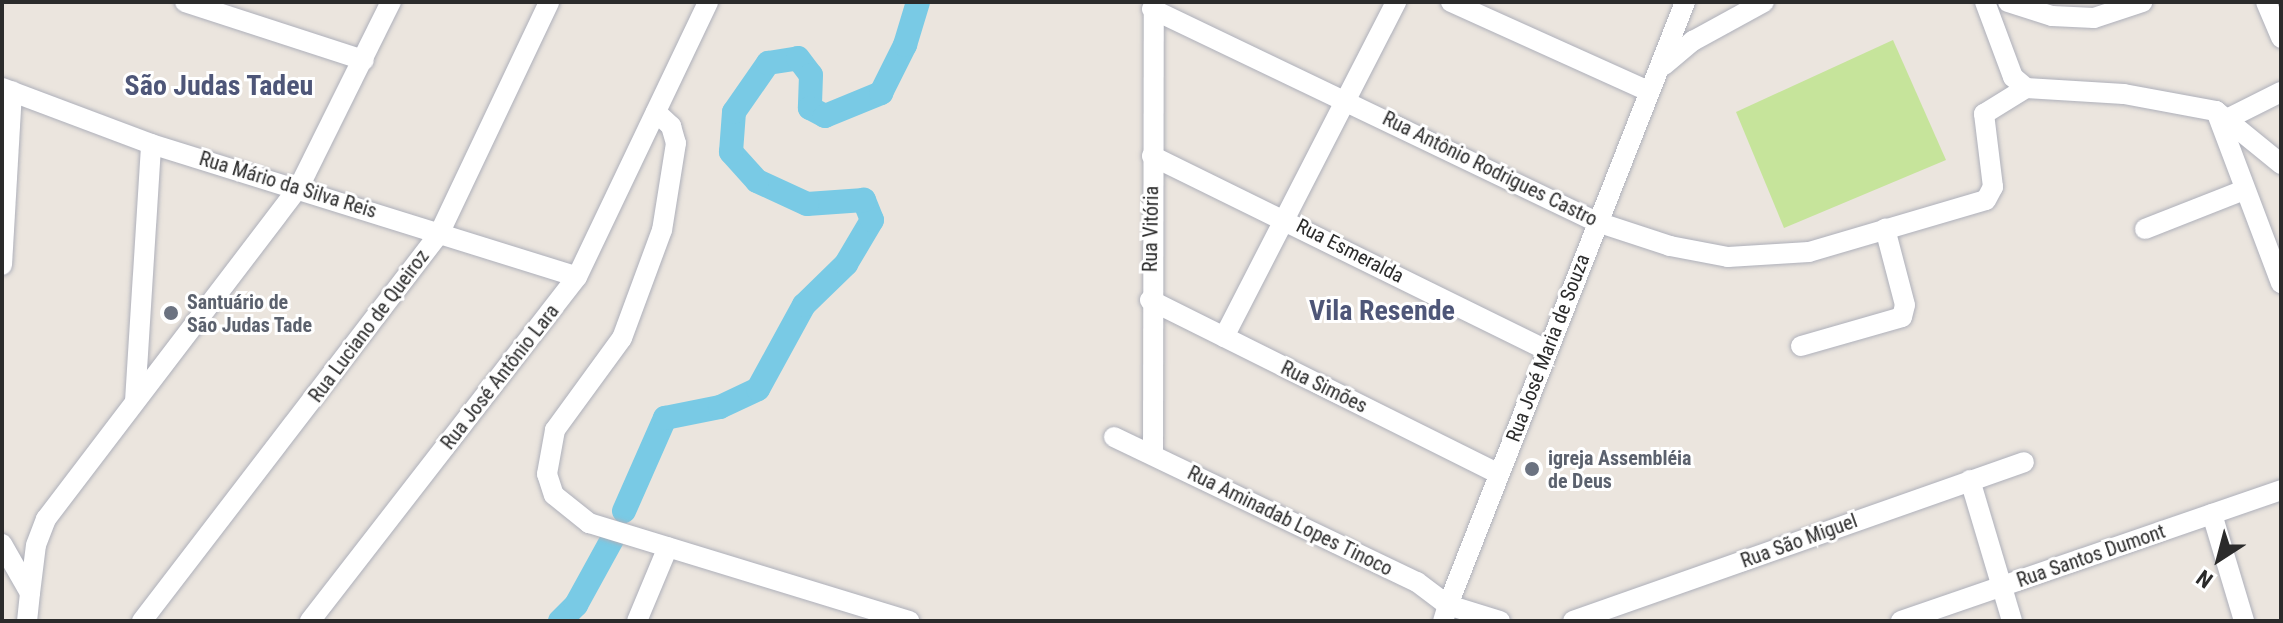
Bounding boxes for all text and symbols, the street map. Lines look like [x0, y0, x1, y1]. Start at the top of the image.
district label: São Judas Tadeu [124, 69, 314, 103]
street label: Rua Antônio Rodrigues Castro [1379, 106, 1601, 232]
street label: Rua Mário da Silva Reis [196, 147, 380, 223]
street label: Rua Vitória [1138, 186, 1164, 272]
street label: Rua Esmeralda [1292, 214, 1408, 288]
street label: Rua Luciano de Queiroz [304, 245, 434, 407]
street label: Rua José Maria de Souza [1501, 251, 1595, 445]
place label: Santuário de São Judas Tade [187, 290, 313, 337]
district label: Vila Resende [1309, 294, 1455, 328]
street label: Rua José Antônio Lara [436, 300, 564, 454]
marker: Santuário de São Judas Tade [162, 304, 180, 322]
street label: Rua Simões [1277, 356, 1371, 418]
place label: igreja Assembléia de Deus [1548, 446, 1692, 493]
marker: igreja Assembléia de Deus [1523, 460, 1541, 478]
street label: Rua Aminadab Lopes Tinoco [1183, 461, 1397, 581]
street label: Rua São Miguel [1737, 509, 1861, 573]
street label: Rua Santos Dumont [2014, 519, 2168, 593]
north arrow [2179, 519, 2259, 599]
text: N [2192, 565, 2217, 593]

